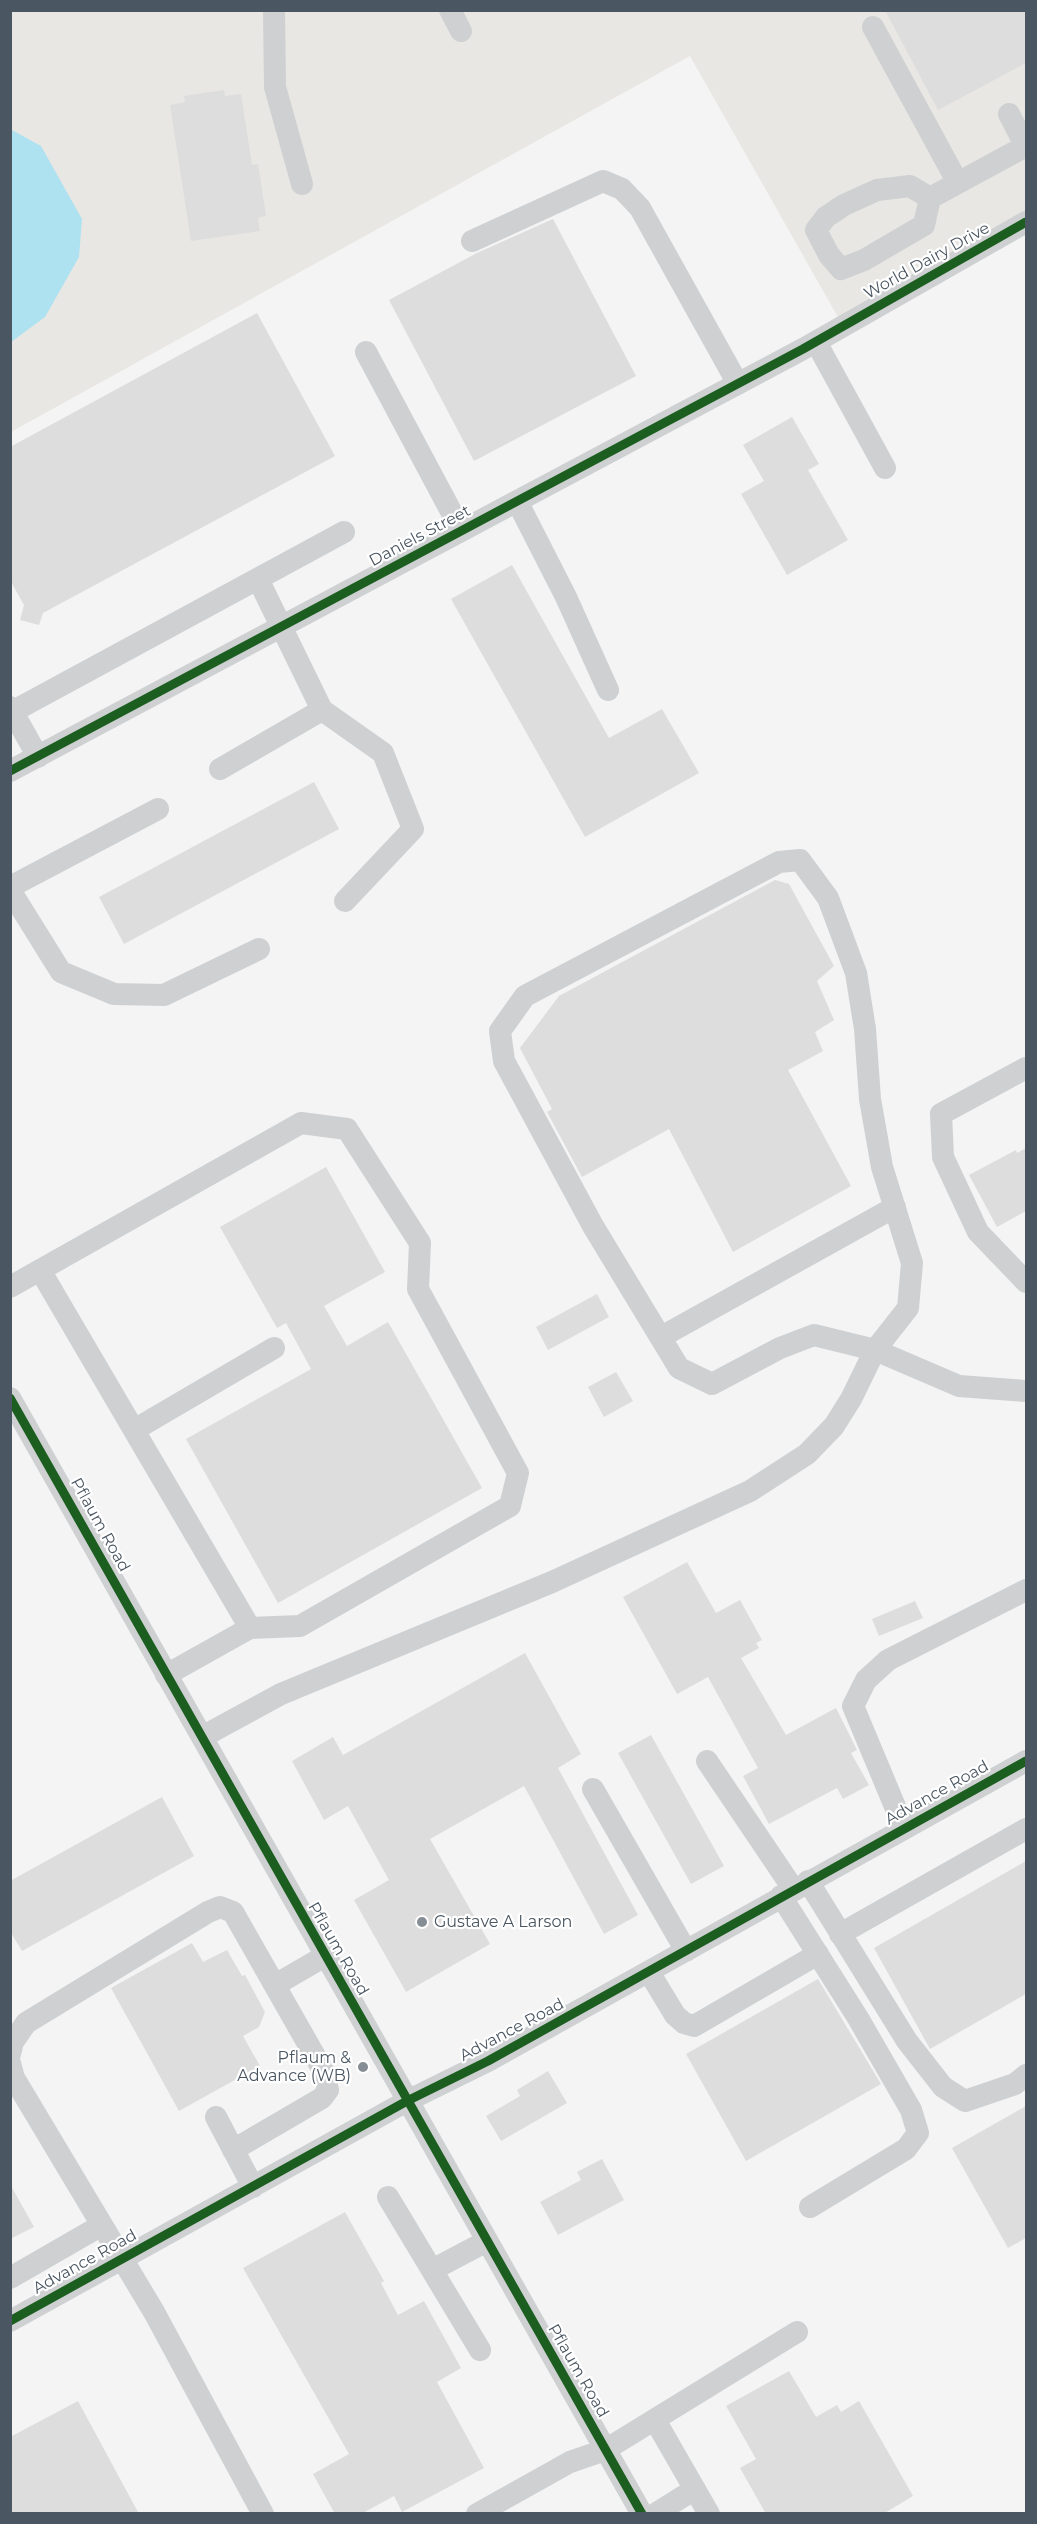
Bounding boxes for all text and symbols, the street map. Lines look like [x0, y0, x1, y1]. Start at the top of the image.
street label: World Dairy Drive [861, 219, 993, 303]
street label: Daniels Street [366, 501, 474, 571]
street label: Pflaum Road [66, 1475, 134, 1575]
street label: Advance Road [882, 1757, 992, 1829]
street label: Pflaum Road [304, 1899, 372, 1999]
place label: Gustave A Larson [434, 1912, 572, 1932]
marker: Gustave A Larson [415, 1915, 429, 1929]
street label: Advance Road [457, 1994, 567, 2066]
place label: Pflaum & Advance (WB) [237, 2048, 351, 2086]
marker: Pflaum & Advance (WB) [356, 2060, 370, 2074]
street label: Advance Road [30, 2226, 140, 2298]
street label: Pflaum Road [544, 2321, 612, 2421]

